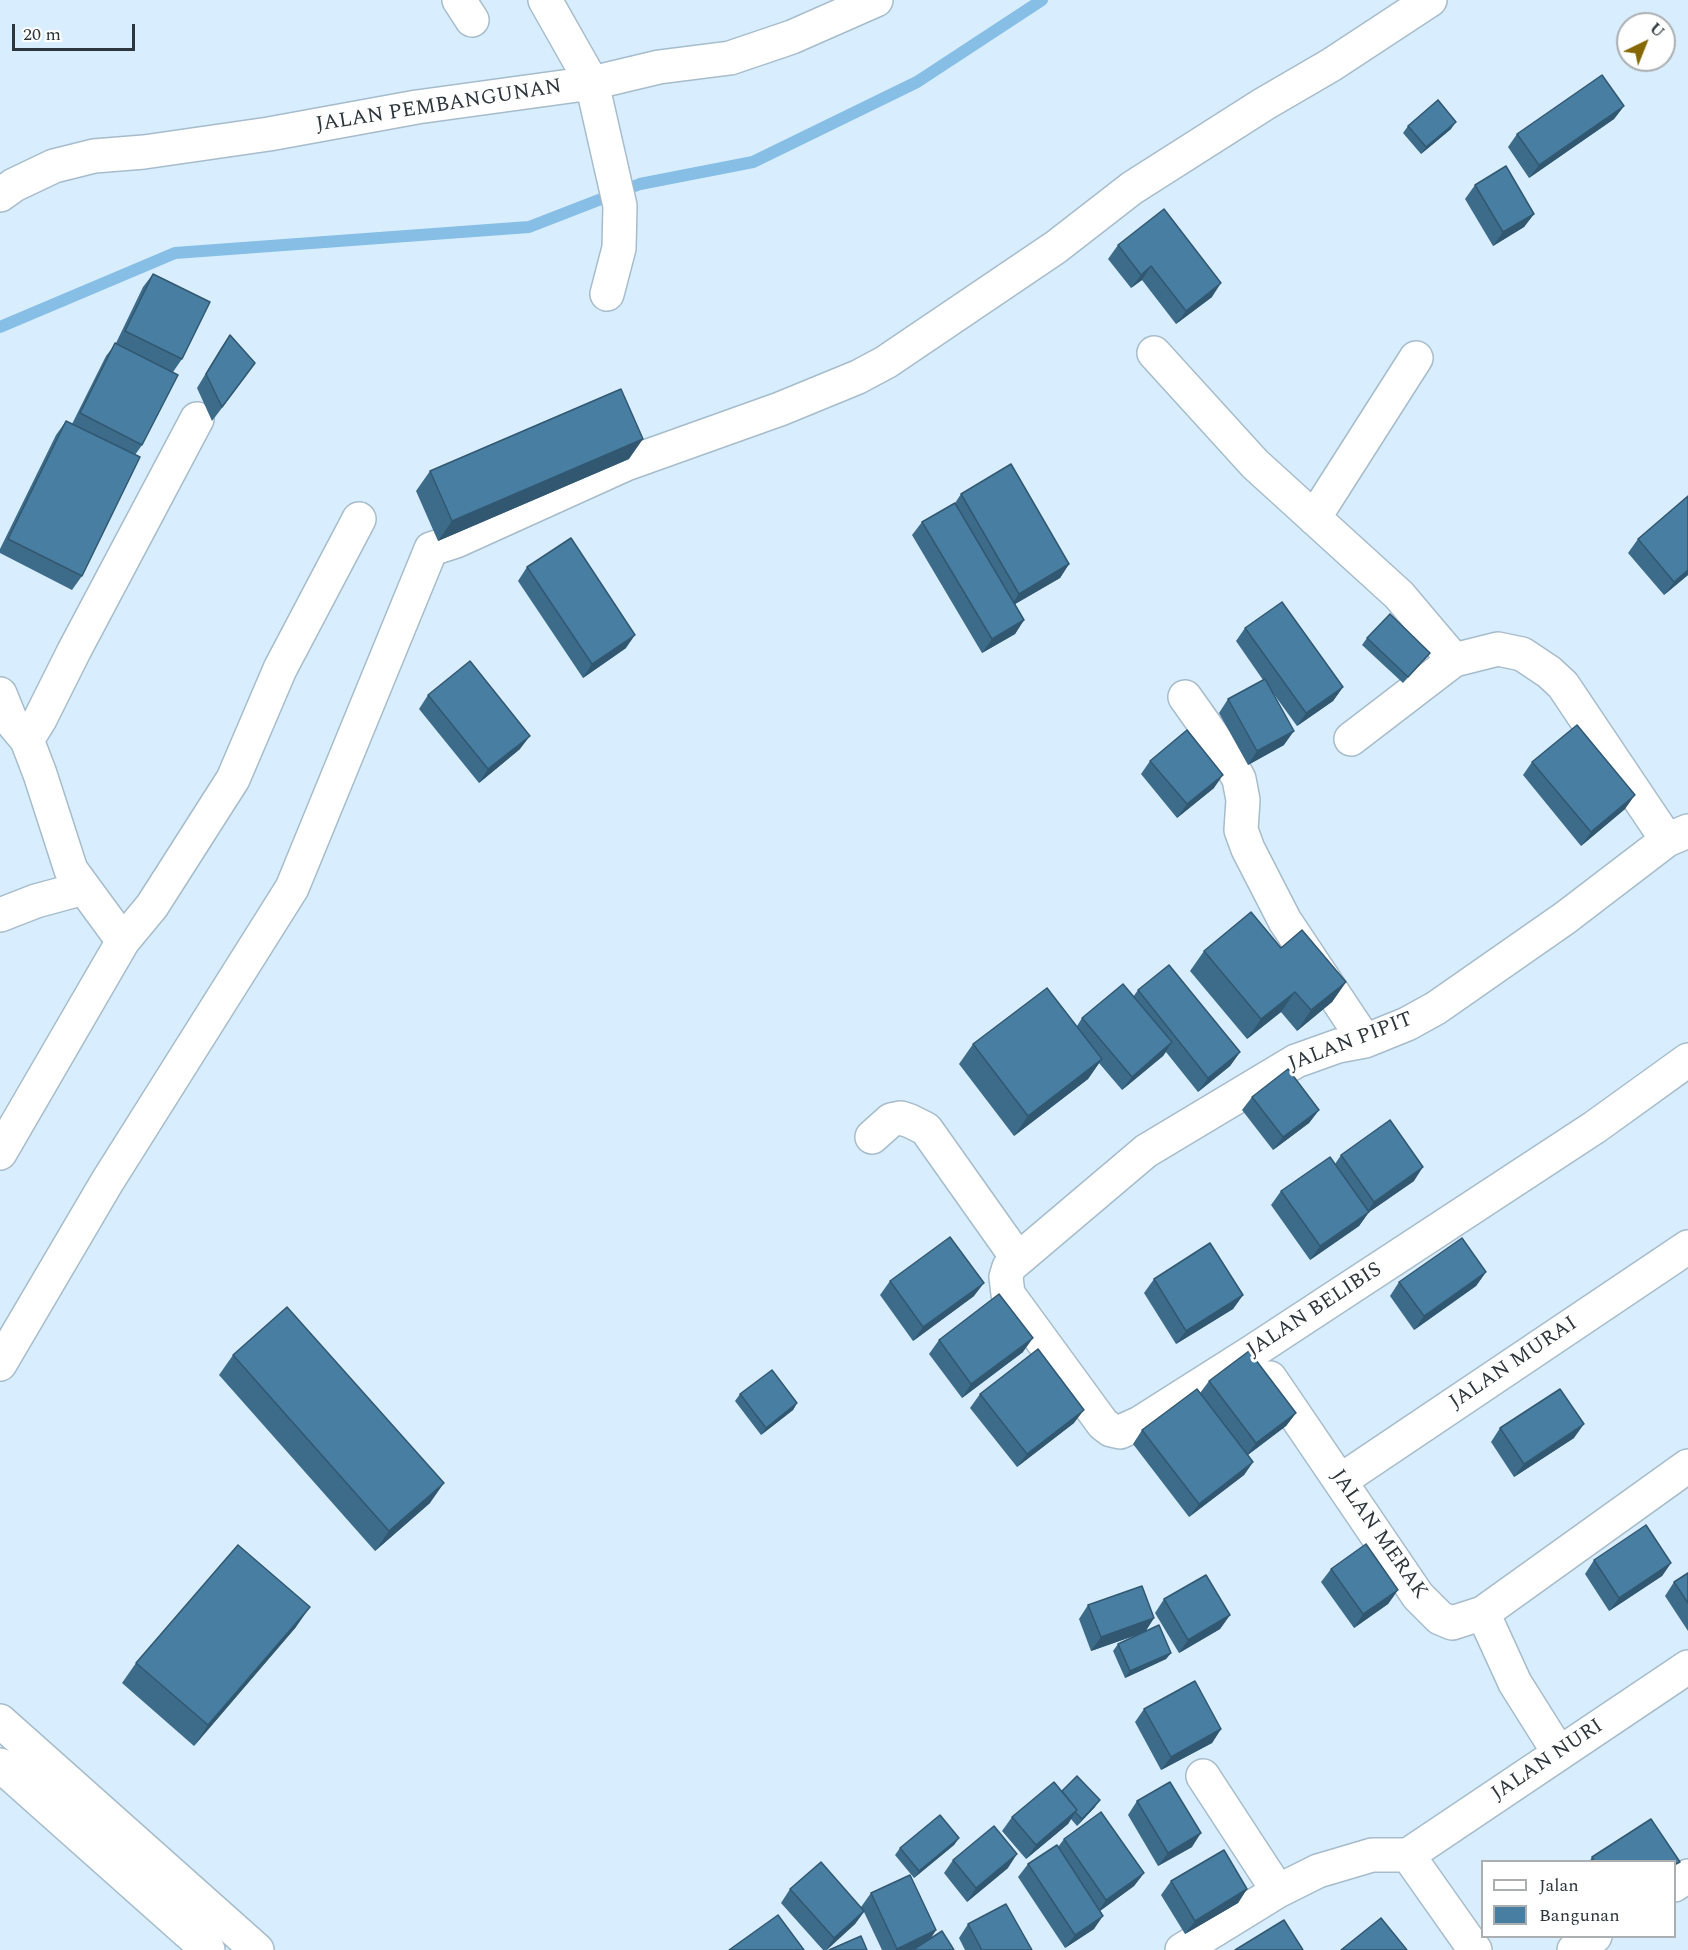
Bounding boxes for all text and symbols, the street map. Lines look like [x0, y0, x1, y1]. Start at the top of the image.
scale bar [15, 12, 138, 50]
north arrow [1616, 12, 1676, 72]
text: U [1644, 17, 1670, 44]
text: 20 m [23, 21, 61, 48]
street label: JALAN PEMBANGUNAN [314, 75, 564, 139]
street label: JALAN PIPIT [1285, 1008, 1417, 1078]
street label: JALAN BELIBIS [1243, 1258, 1387, 1364]
street label: JALAN MURAI [1445, 1312, 1583, 1416]
street label: JALAN MERAK [1324, 1465, 1432, 1605]
street label: JALAN NURI [1487, 1714, 1609, 1808]
legend [1481, 1860, 1676, 1938]
text: Jalan [1539, 1872, 1579, 1899]
text: Bangunan [1539, 1902, 1620, 1929]

